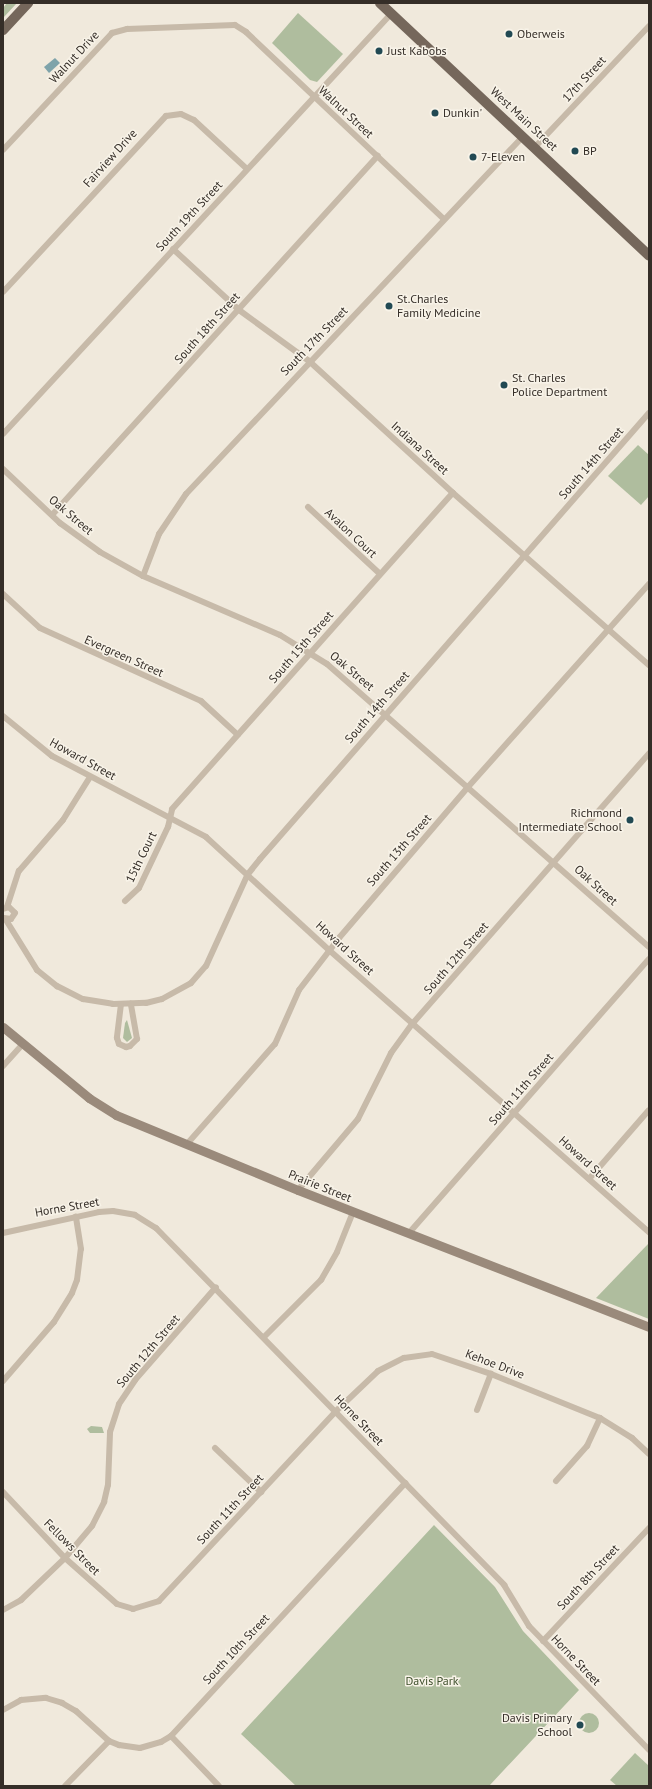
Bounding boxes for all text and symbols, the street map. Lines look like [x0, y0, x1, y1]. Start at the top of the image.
place label: Oberweis [517, 27, 565, 41]
street label: Walnut Drive [46, 28, 102, 86]
marker: Oberweis [504, 29, 514, 39]
place label: Just Kabobs [387, 44, 447, 58]
marker: Just Kabobs [374, 46, 384, 56]
street label: 17th Street [559, 53, 609, 105]
street label: Walnut Street [316, 83, 376, 141]
street label: West Main Street [487, 84, 561, 154]
place label: Dunkin' [443, 106, 482, 120]
marker: Dunkin' [430, 108, 440, 118]
street label: Fairview Drive [80, 126, 140, 190]
place label: BP [583, 144, 597, 158]
marker: BP [570, 146, 580, 156]
place label: 7-Eleven [481, 150, 525, 164]
marker: 7-Eleven [468, 152, 478, 162]
street label: South 19th Street [153, 178, 225, 254]
street label: South 18th Street [171, 289, 243, 367]
place label: St.Charles Family Medicine [397, 292, 481, 320]
marker: St.Charles Family Medicine [384, 301, 394, 311]
street label: South 17th Street [277, 303, 351, 379]
place label: St. Charles Police Department [512, 371, 607, 399]
marker: St. Charles Police Department [499, 380, 509, 390]
street label: Indiana Street [388, 419, 452, 477]
street label: South 14th Street [556, 424, 626, 502]
street label: Oak Street [46, 492, 96, 538]
street label: Avalon Court [322, 505, 380, 561]
street label: South 15th Street [266, 608, 336, 686]
street label: Evergreen Street [82, 632, 166, 680]
street label: Oak Street [327, 648, 377, 694]
street label: South 14th Street [342, 668, 412, 746]
street label: Howard Street [47, 735, 119, 783]
place label: Richmond Intermediate School [518, 806, 622, 834]
street label: South 13th Street [364, 811, 434, 889]
marker: Richmond Intermediate School [625, 815, 635, 825]
street label: 15th Court [123, 829, 159, 885]
street label: Oak Street [571, 862, 621, 908]
street label: Howard Street [313, 918, 377, 978]
street label: South 12th Street [421, 919, 491, 997]
street label: South 11th Street [486, 1050, 556, 1128]
street label: Howard Street [556, 1133, 620, 1193]
street label: Prairie Street [286, 1167, 354, 1205]
street label: Horne Street [34, 1194, 100, 1220]
street label: South 12th Street [113, 1312, 183, 1390]
street label: Kehoe Drive [463, 1346, 527, 1382]
street label: Horne Street [331, 1392, 387, 1448]
street label: South 11th Street [194, 1471, 266, 1547]
street label: Fellows Street [41, 1516, 103, 1578]
street label: South 8th Street [554, 1541, 622, 1613]
street label: South 10th Street [200, 1611, 272, 1687]
street label: Horne Street [548, 1632, 604, 1688]
park label: Davis Park [405, 1674, 459, 1688]
place label: Davis Primary School [502, 1711, 572, 1739]
marker: Davis Primary School [575, 1720, 585, 1730]

